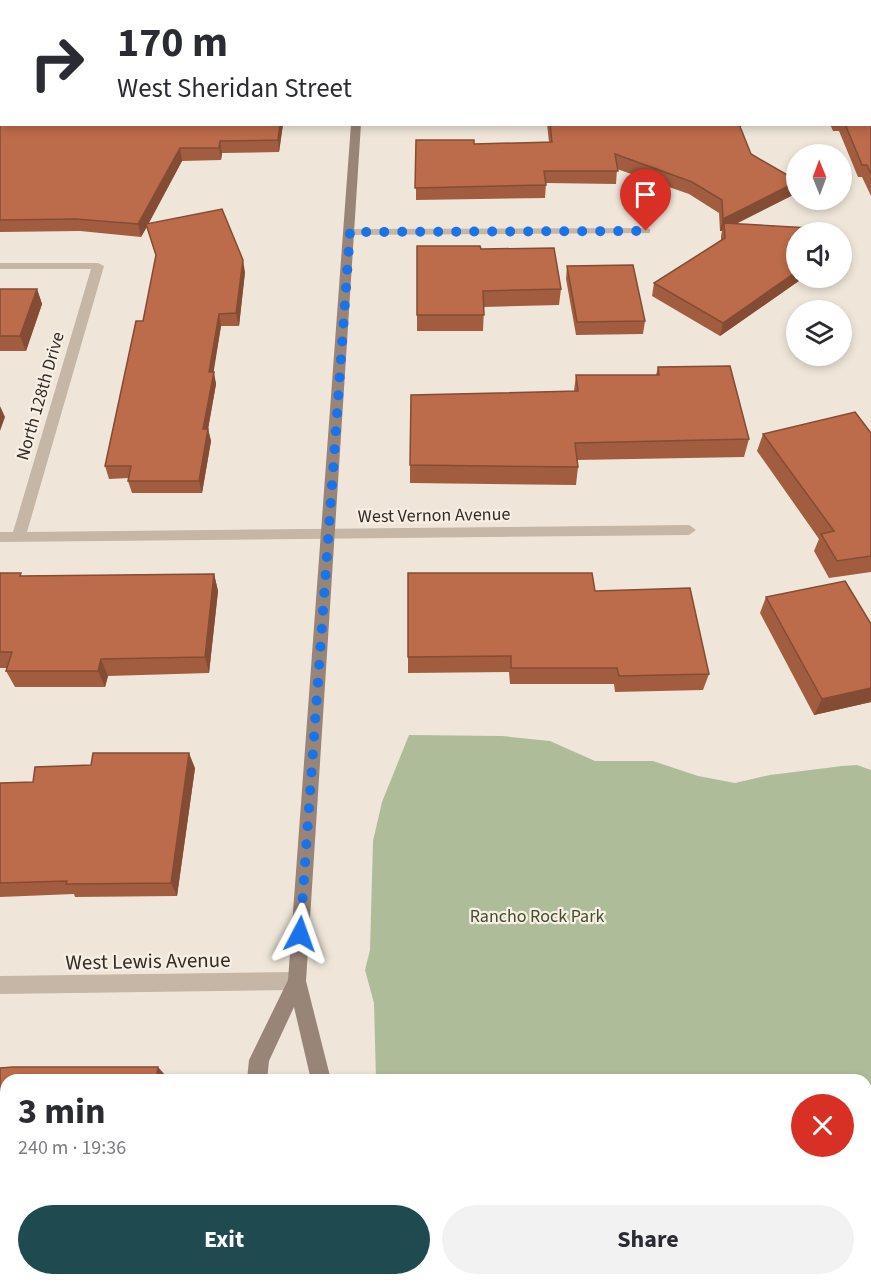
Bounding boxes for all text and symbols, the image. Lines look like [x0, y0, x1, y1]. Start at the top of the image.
text: 170 m [117, 13, 228, 73]
icon: right [18, 24, 96, 102]
text: West Sheridan Street [117, 69, 352, 108]
north arrow [786, 144, 852, 210]
map controls [786, 144, 852, 366]
pin [620, 169, 671, 231]
icon: arrive [629, 178, 662, 211]
button: sound [786, 222, 852, 288]
button: layers [786, 300, 852, 366]
street label: North 128th Drive [10, 329, 71, 463]
street label: West Vernon Avenue [357, 502, 511, 529]
position arrow [268, 902, 332, 966]
park label: Rancho Rock Park [470, 904, 604, 929]
street label: West Lewis Avenue [65, 945, 231, 977]
text: 3 min [18, 1086, 106, 1137]
button: close [791, 1094, 854, 1157]
text: 240 m · 19:36 [18, 1134, 126, 1162]
button: Exit [18, 1205, 430, 1274]
button: Share [442, 1205, 854, 1274]

